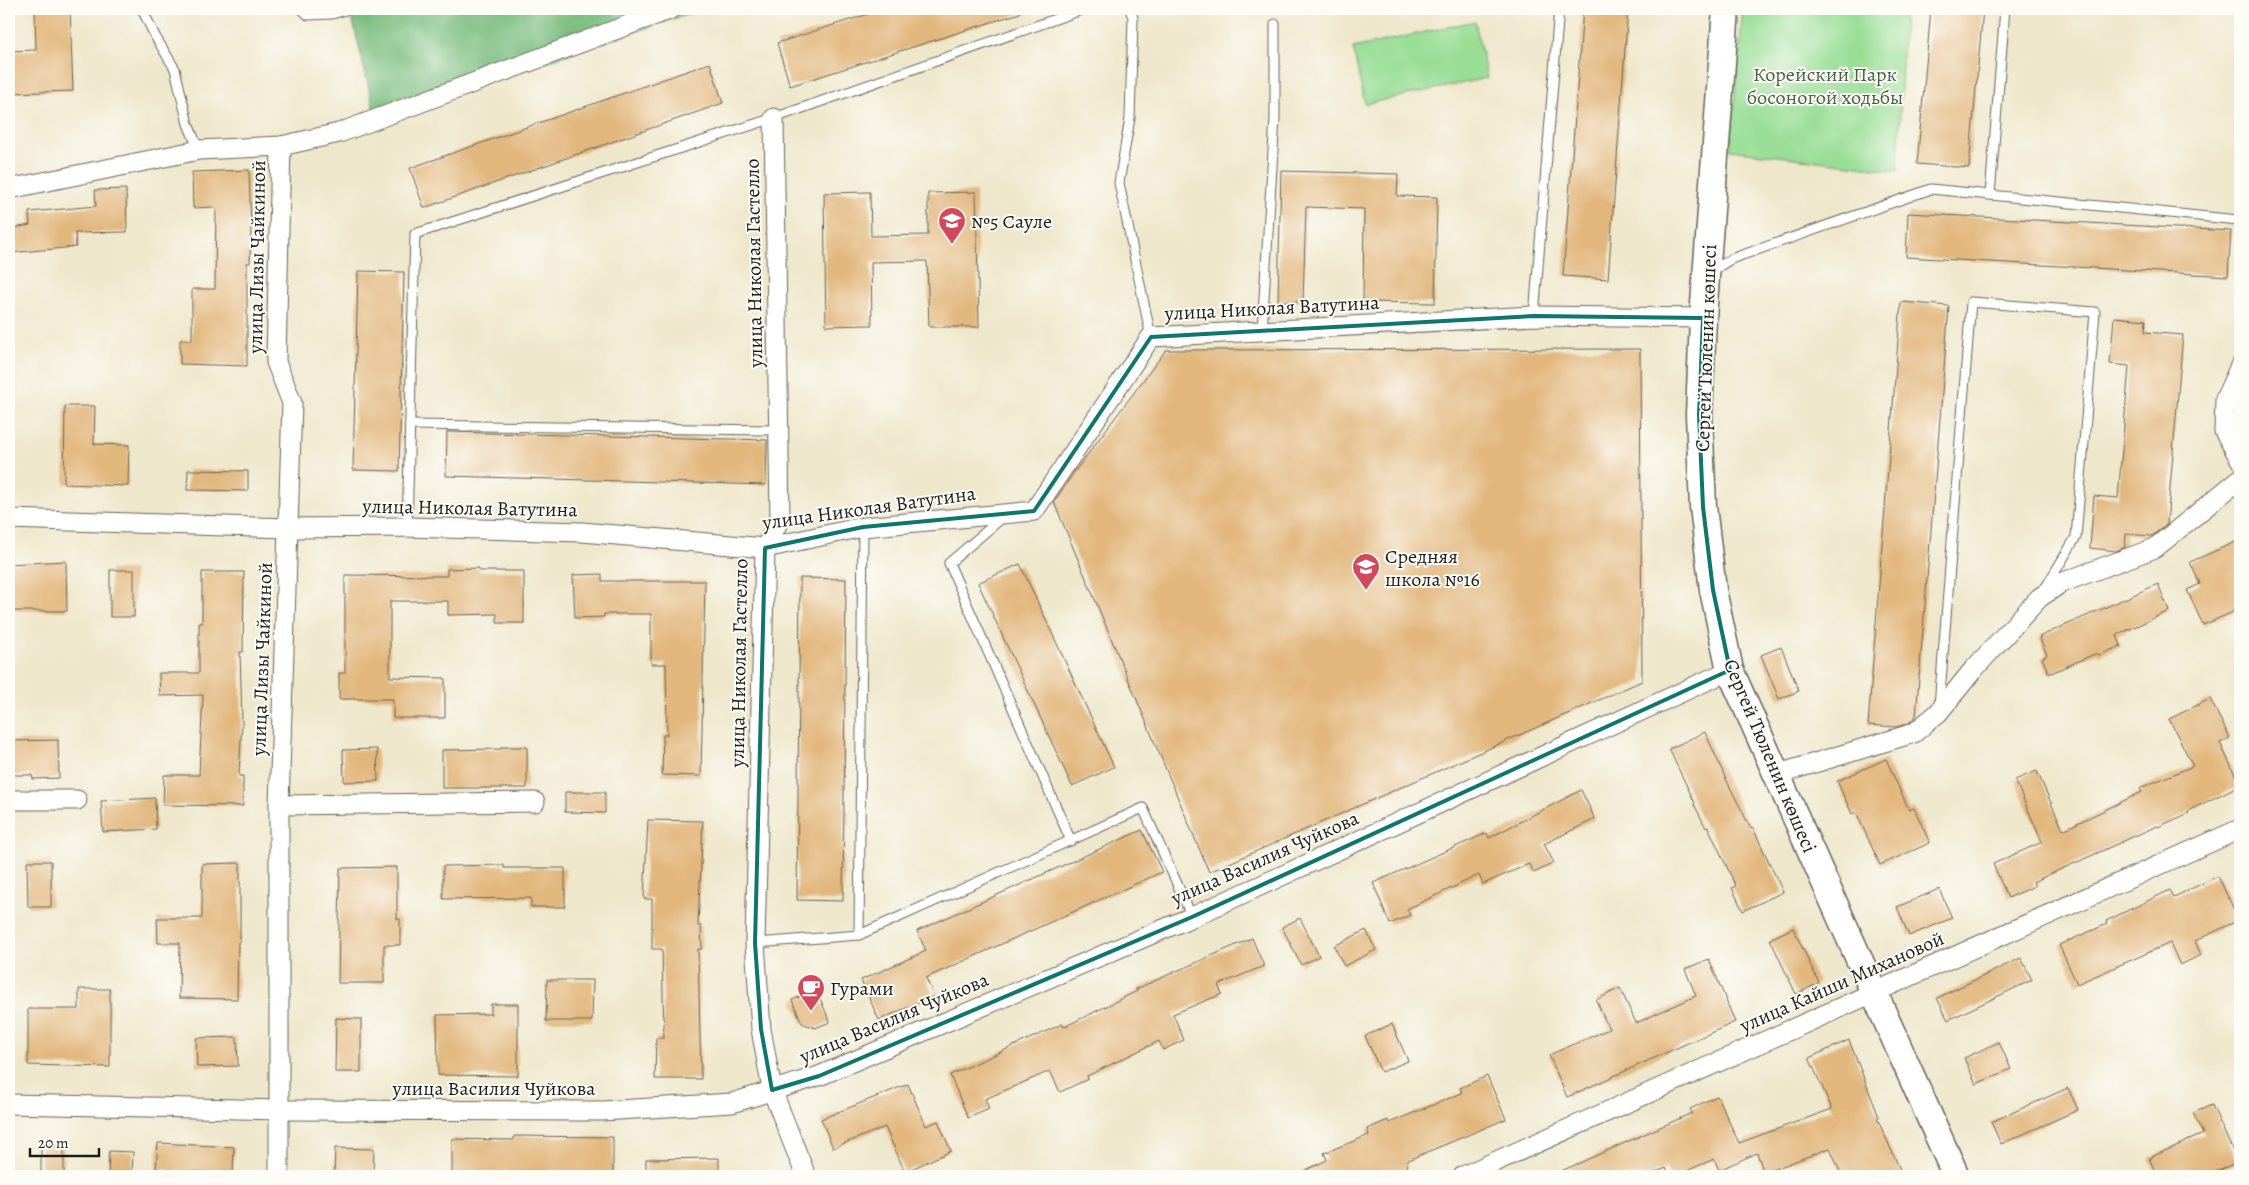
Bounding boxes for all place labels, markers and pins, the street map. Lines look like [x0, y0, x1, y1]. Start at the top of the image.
school or university icon: №5 Сауле [937, 206, 967, 245]
place label: №5 Сауле [971, 208, 1052, 235]
place label: Средняя школа №16 [1385, 543, 1480, 593]
school or university icon: Средняя школа №16 [1351, 552, 1381, 591]
cafe icon: Гурами [796, 973, 826, 1012]
place label: Гурами [830, 975, 894, 1002]

